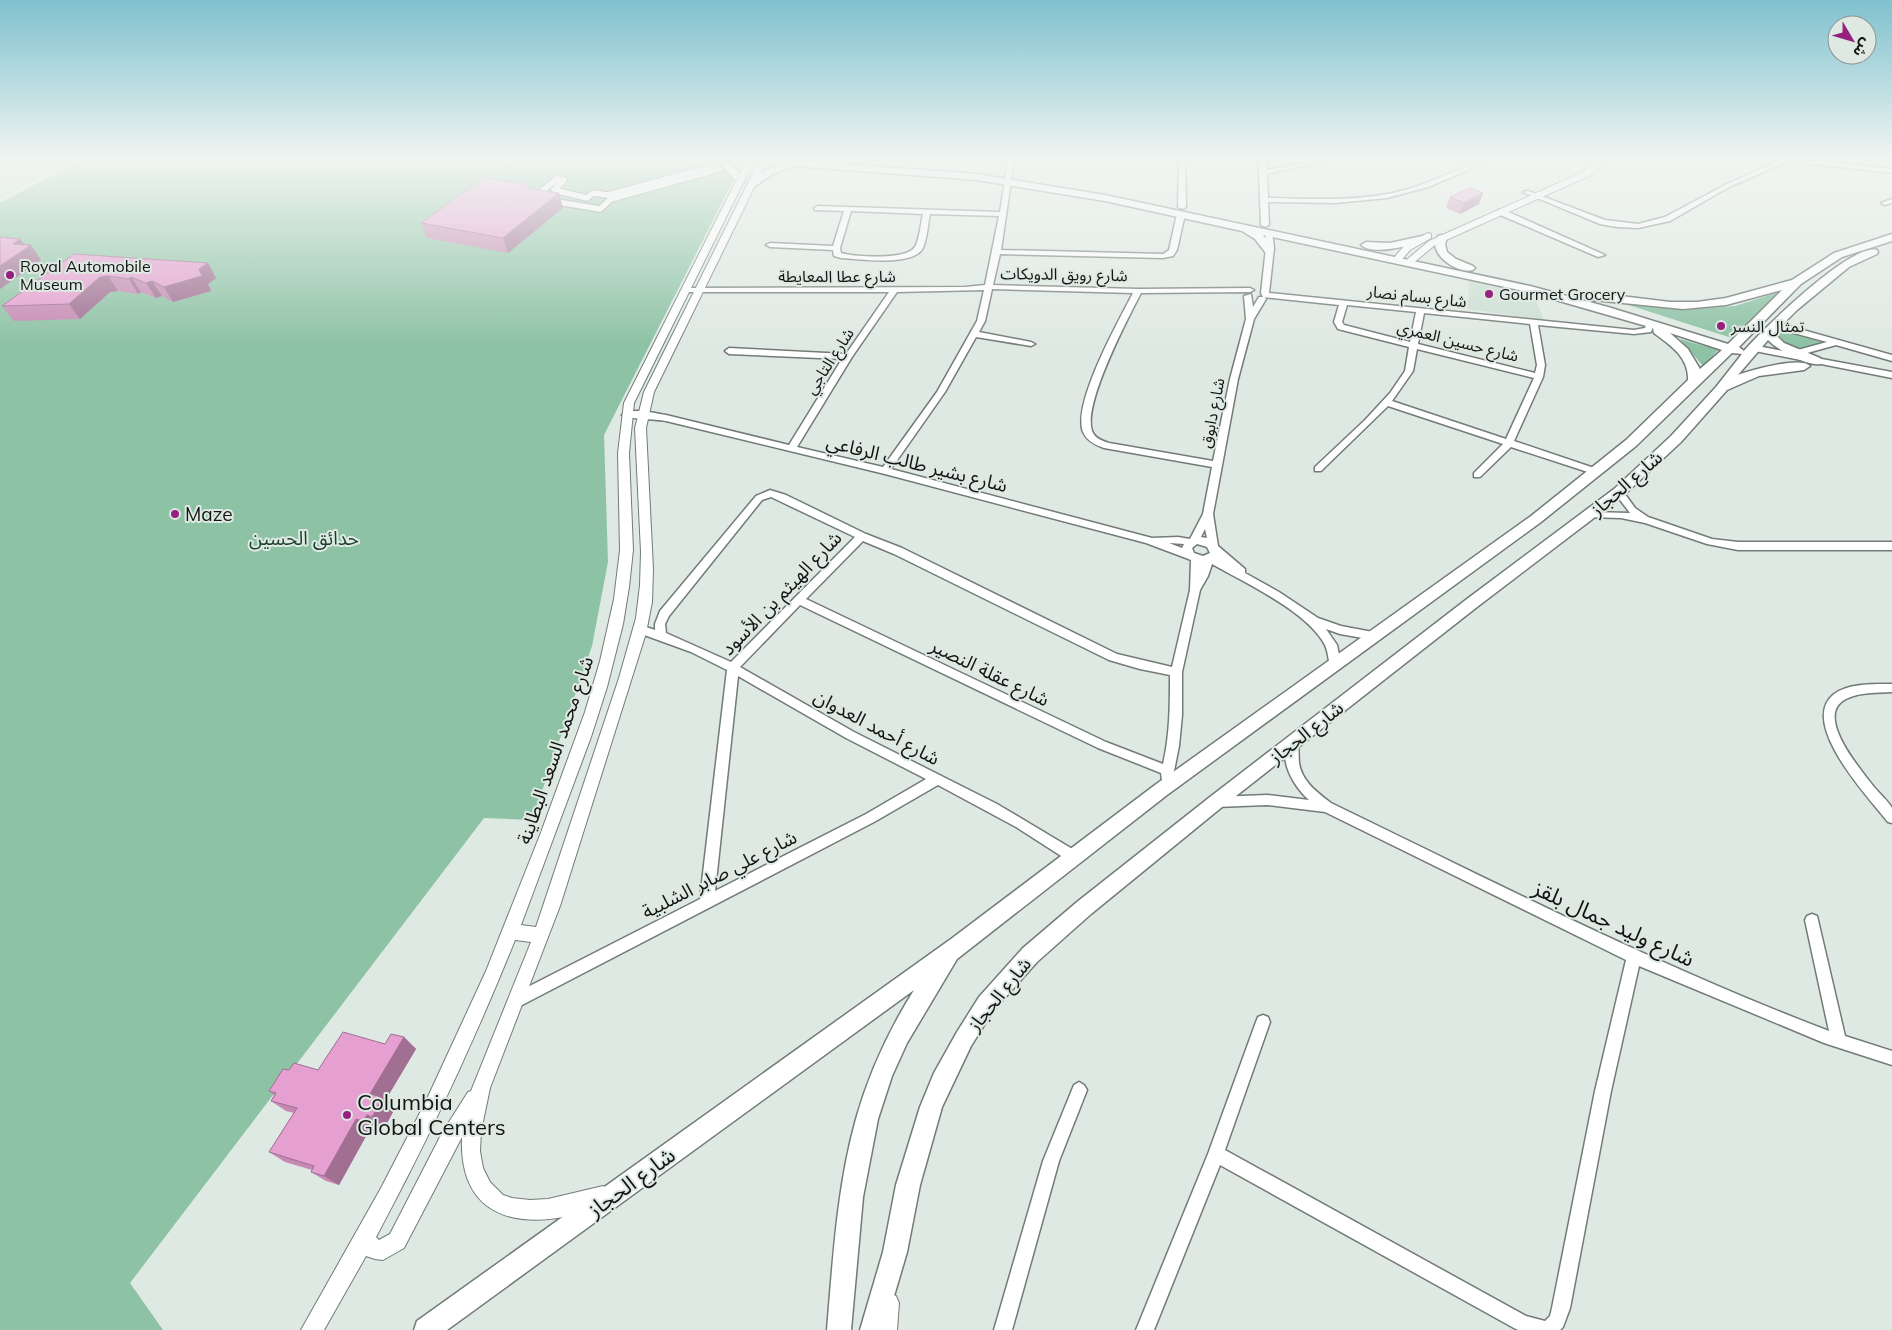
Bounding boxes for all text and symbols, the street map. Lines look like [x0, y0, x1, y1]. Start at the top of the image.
north arrow [1827, 15, 1877, 65]
text: ش [1849, 35, 1875, 61]
place label: Royal Automobile Museum [20, 256, 151, 294]
street label: شارع رويق الدويكات [1000, 263, 1128, 288]
street label: شارع عطا المعايطة [778, 266, 896, 289]
marker: Royal Automobile Museum [4, 269, 16, 281]
street label: شارع بسام نصار [1365, 281, 1468, 314]
place label: Gourmet Grocery [1499, 284, 1626, 304]
marker: Gourmet Grocery [1483, 288, 1495, 300]
street label: شارع حسين العمري [1395, 316, 1521, 369]
place label: تمثال النسر [1730, 316, 1805, 337]
marker: تمثال النسر [1715, 320, 1727, 332]
street label: شارع التاجي [800, 324, 860, 400]
street label: شارع دابوق [1195, 376, 1232, 450]
street label: شارع بشير طالب الرفاعي [823, 429, 1010, 500]
street label: شارع الحجاز [1584, 445, 1668, 523]
place label: Maze [185, 502, 233, 526]
marker: Maze [169, 508, 181, 520]
park label: حدائق الحسين [249, 526, 359, 550]
street label: شارع الهيثم بن الأسود [716, 526, 849, 662]
street label: شارع عقلة النصير [925, 632, 1053, 713]
street label: شارع محمد السعد البطاينة [512, 653, 600, 848]
street label: شارع أحمد العدوان [809, 684, 944, 772]
street label: شارع الحجاز [1263, 695, 1349, 771]
street label: شارع علي صابر الشلبية [638, 825, 802, 926]
street label: شارع وليد جمال بلقز [1527, 873, 1699, 975]
street label: شارع الحجاز [961, 952, 1038, 1038]
place label: Columbia Global Centers [357, 1088, 506, 1141]
marker: Columbia Global Centers [341, 1109, 353, 1121]
street label: شارع الحجاز [581, 1141, 682, 1226]

